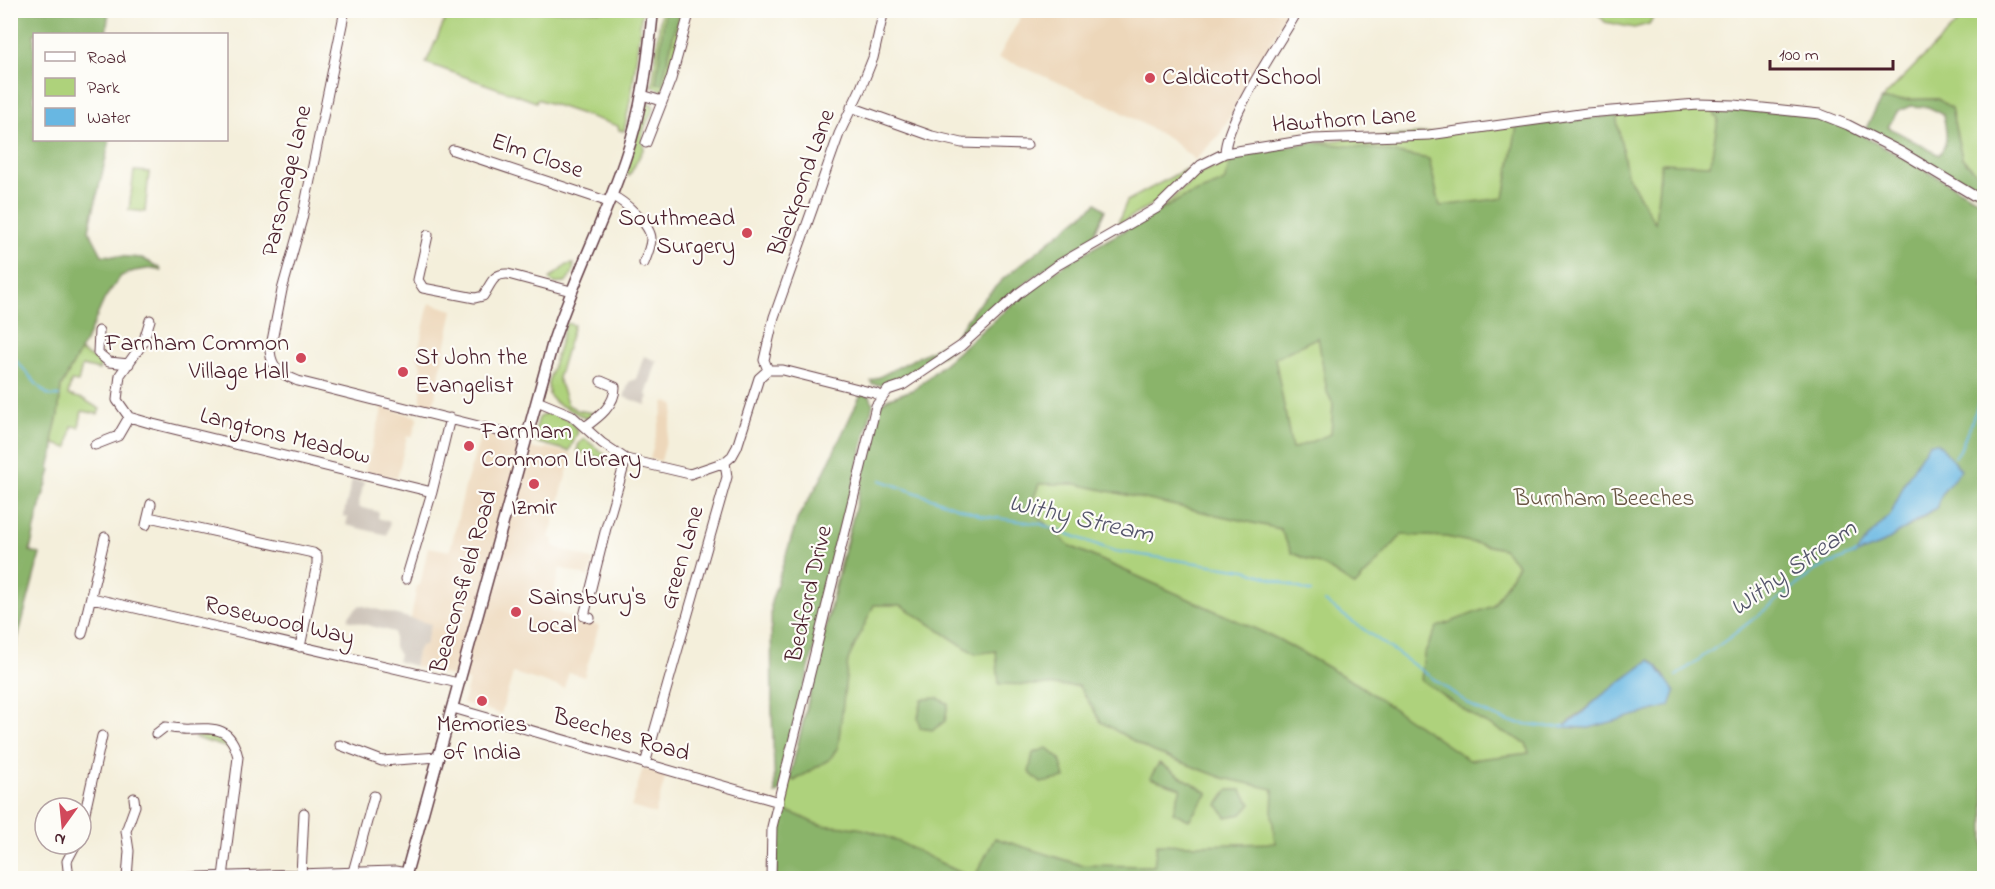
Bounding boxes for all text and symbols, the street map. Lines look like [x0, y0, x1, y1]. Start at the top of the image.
legend [33, 33, 228, 141]
scale bar [1770, 33, 1893, 71]
text: 100 m [1779, 43, 1819, 69]
text: Road [87, 46, 126, 72]
place label: Caldicott School [1162, 61, 1321, 96]
marker: Caldicott School [1143, 71, 1157, 85]
text: Park [87, 76, 120, 102]
street label: Hawthorn Lane [1271, 98, 1417, 143]
street label: Parsonage Lane [254, 102, 322, 260]
street label: Blackpond Lane [760, 104, 846, 262]
text: Water [87, 106, 131, 132]
street label: Elm Close [486, 125, 588, 189]
place label: Southmead Surgery [618, 202, 735, 266]
marker: Southmead Surgery [740, 226, 754, 240]
place label: Farnham Common Village Hall [104, 327, 289, 390]
place label: St John the Evangelist [415, 341, 528, 404]
marker: Farnham Common Village Hall [294, 351, 308, 365]
marker: St John the Evangelist [396, 365, 410, 379]
street label: Langtons Meadow [196, 399, 374, 475]
place label: Farnham Common Library [480, 415, 641, 479]
marker: Farnham Common Library [462, 439, 476, 453]
marker: Izmir [527, 477, 541, 491]
park label: Burnham Beeches [1513, 482, 1694, 517]
water label: Withy Stream [1005, 485, 1158, 555]
street label: Beaconsfield Road [422, 486, 508, 679]
place label: Izmir [511, 491, 558, 526]
street label: Green Lane [652, 502, 715, 614]
water label: Withy Stream [1723, 511, 1866, 627]
street label: Bedford Drive [777, 522, 843, 667]
place label: Sainsbury's Local [528, 581, 647, 644]
street label: Rosewood Way [200, 588, 358, 657]
marker: Sainsbury's Local [509, 605, 523, 619]
marker: Memories of India [475, 694, 489, 708]
street label: Beeches Road [547, 699, 694, 772]
place label: Memories of India [436, 708, 528, 771]
north arrow [33, 796, 93, 856]
text: N [51, 826, 68, 852]

